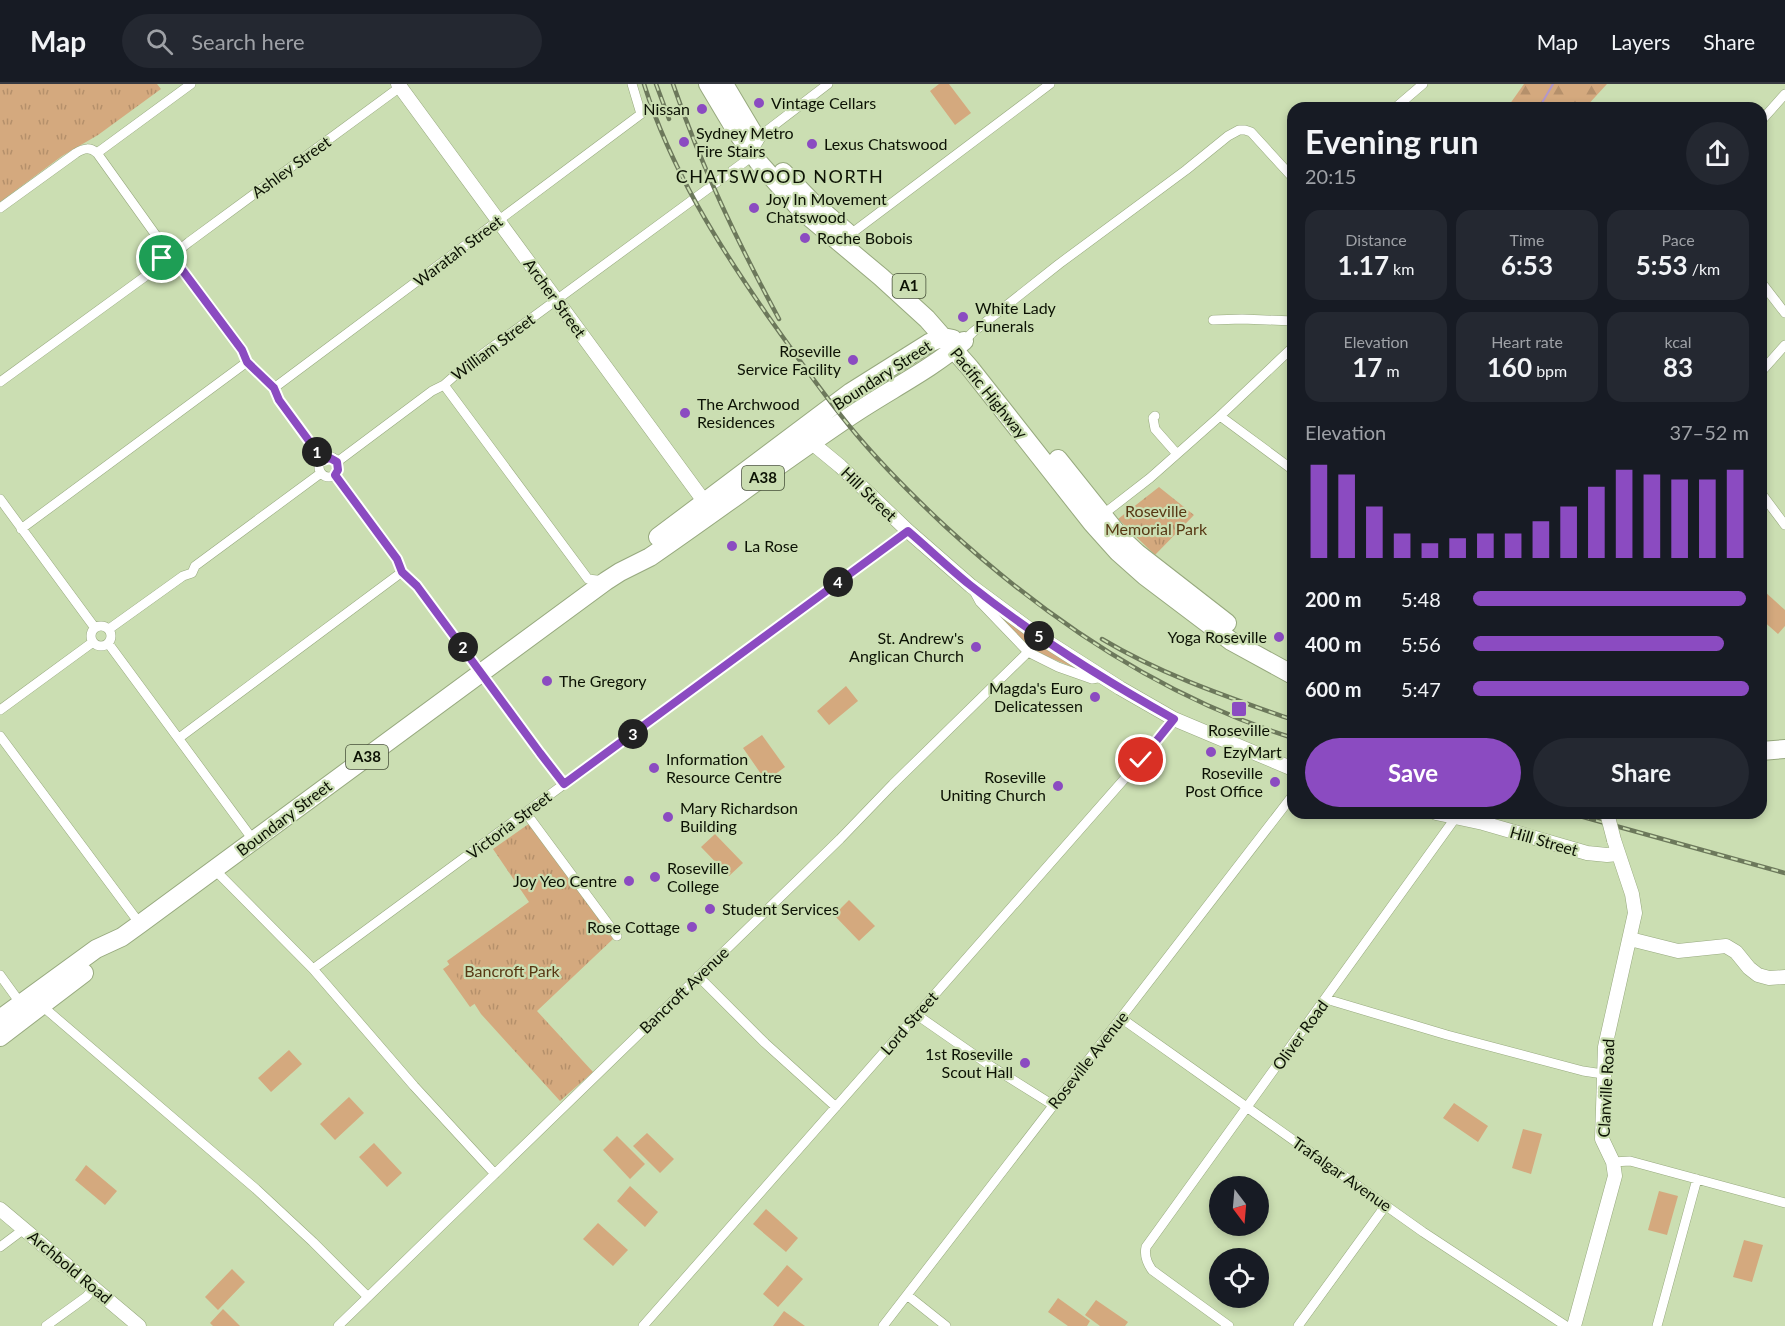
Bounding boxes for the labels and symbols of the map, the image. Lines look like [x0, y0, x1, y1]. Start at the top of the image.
place label: Vintage Cellars [771, 93, 876, 112]
marker: Vintage Cellars [752, 96, 766, 110]
place label: Nissan [643, 99, 690, 118]
marker: Nissan [695, 102, 709, 116]
place label: Sydney Metro Fire Stairs [696, 123, 794, 160]
street label: Ashley Street [248, 131, 334, 202]
place label: Lexus Chatswood [824, 134, 948, 153]
marker: Sydney Metro Fire Stairs [677, 135, 691, 149]
marker: Lexus Chatswood [805, 137, 819, 151]
district label: CHATSWOOD NORTH [676, 165, 884, 187]
place label: Joy In Movement Chatswood [766, 189, 887, 226]
marker: Joy In Movement Chatswood [747, 201, 761, 215]
street label: Waratah Street [410, 211, 506, 290]
place label: Roche Bobois [817, 228, 913, 247]
marker: Roche Bobois [798, 231, 812, 245]
pin [136, 232, 187, 283]
street label: Archer Street [520, 254, 591, 341]
road number: A1 [892, 274, 926, 298]
place label: White Lady Funerals [975, 298, 1057, 335]
street label: William Street [447, 309, 538, 384]
marker: White Lady Funerals [956, 310, 970, 324]
street label: Boundary Street [829, 335, 935, 414]
place label: Roseville Service Facility [737, 341, 842, 378]
street label: Pacific Highway [947, 343, 1032, 442]
marker: Roseville Service Facility [846, 353, 860, 367]
place label: The Archwood Residences [697, 394, 800, 431]
marker: The Archwood Residences [678, 406, 692, 420]
pin: 1 [302, 437, 332, 467]
street label: Hill Street [838, 463, 901, 525]
road number: A38 [742, 466, 784, 490]
park label: Roseville Memorial Park [1105, 501, 1208, 538]
place label: La Rose [744, 536, 798, 555]
marker: La Rose [725, 539, 739, 553]
pin: 4 [823, 567, 853, 597]
pin: 5 [1024, 621, 1054, 651]
place label: Yoga Roseville [1167, 627, 1267, 646]
place label: St. Andrew's Anglican Church [849, 628, 964, 665]
marker: Yoga Roseville [1272, 630, 1286, 644]
pin: 2 [448, 632, 478, 662]
marker: St. Andrew's Anglican Church [969, 640, 983, 654]
place label: The Gregory [559, 671, 647, 690]
marker: The Gregory [540, 674, 554, 688]
place label: Magda's Euro Delicatessen [989, 678, 1083, 715]
marker: Magda's Euro Delicatessen [1088, 690, 1102, 704]
marker: Roseville [1230, 700, 1248, 718]
pin: 3 [618, 719, 648, 749]
place label: Roseville [1208, 720, 1270, 739]
pin [1115, 734, 1166, 785]
place label: EzyMart [1223, 742, 1282, 761]
road number: A38 [346, 745, 388, 769]
marker: EzyMart [1204, 745, 1218, 759]
place label: Information Resource Centre [666, 749, 782, 786]
marker: Information Resource Centre [647, 761, 661, 775]
place label: Roseville Post Office [1185, 763, 1263, 800]
place label: Roseville Uniting Church [940, 767, 1046, 804]
marker: Roseville Post Office [1268, 775, 1282, 789]
street label: Boundary Street [232, 776, 335, 859]
marker: Roseville Uniting Church [1051, 779, 1065, 793]
street label: Victoria Street [463, 786, 555, 863]
place label: Mary Richardson Building [680, 798, 798, 835]
marker: Mary Richardson Building [661, 810, 675, 824]
street label: Hill Street [1508, 822, 1581, 859]
place label: Roseville College [667, 858, 729, 895]
marker: Roseville College [648, 870, 662, 884]
place label: Joy Yeo Centre [513, 871, 617, 890]
marker: Joy Yeo Centre [622, 874, 636, 888]
place label: Student Services [722, 899, 839, 918]
marker: Student Services [703, 902, 717, 916]
place label: Rose Cottage [587, 917, 680, 936]
marker: Rose Cottage [685, 920, 699, 934]
street label: Bancroft Avenue [635, 942, 732, 1037]
park label: Bancroft Park [464, 961, 561, 980]
street label: Lord Street [876, 987, 941, 1058]
street label: Oliver Road [1268, 996, 1331, 1073]
street label: Roseville Avenue [1044, 1007, 1132, 1112]
street label: Clanville Road [1593, 1038, 1618, 1138]
place label: 1st Roseville Scout Hall [925, 1044, 1013, 1081]
marker: 1st Roseville Scout Hall [1018, 1056, 1032, 1070]
street label: Trafalgar Avenue [1289, 1132, 1396, 1215]
north arrow [1209, 1176, 1269, 1236]
street label: Archbold Road [25, 1226, 116, 1307]

